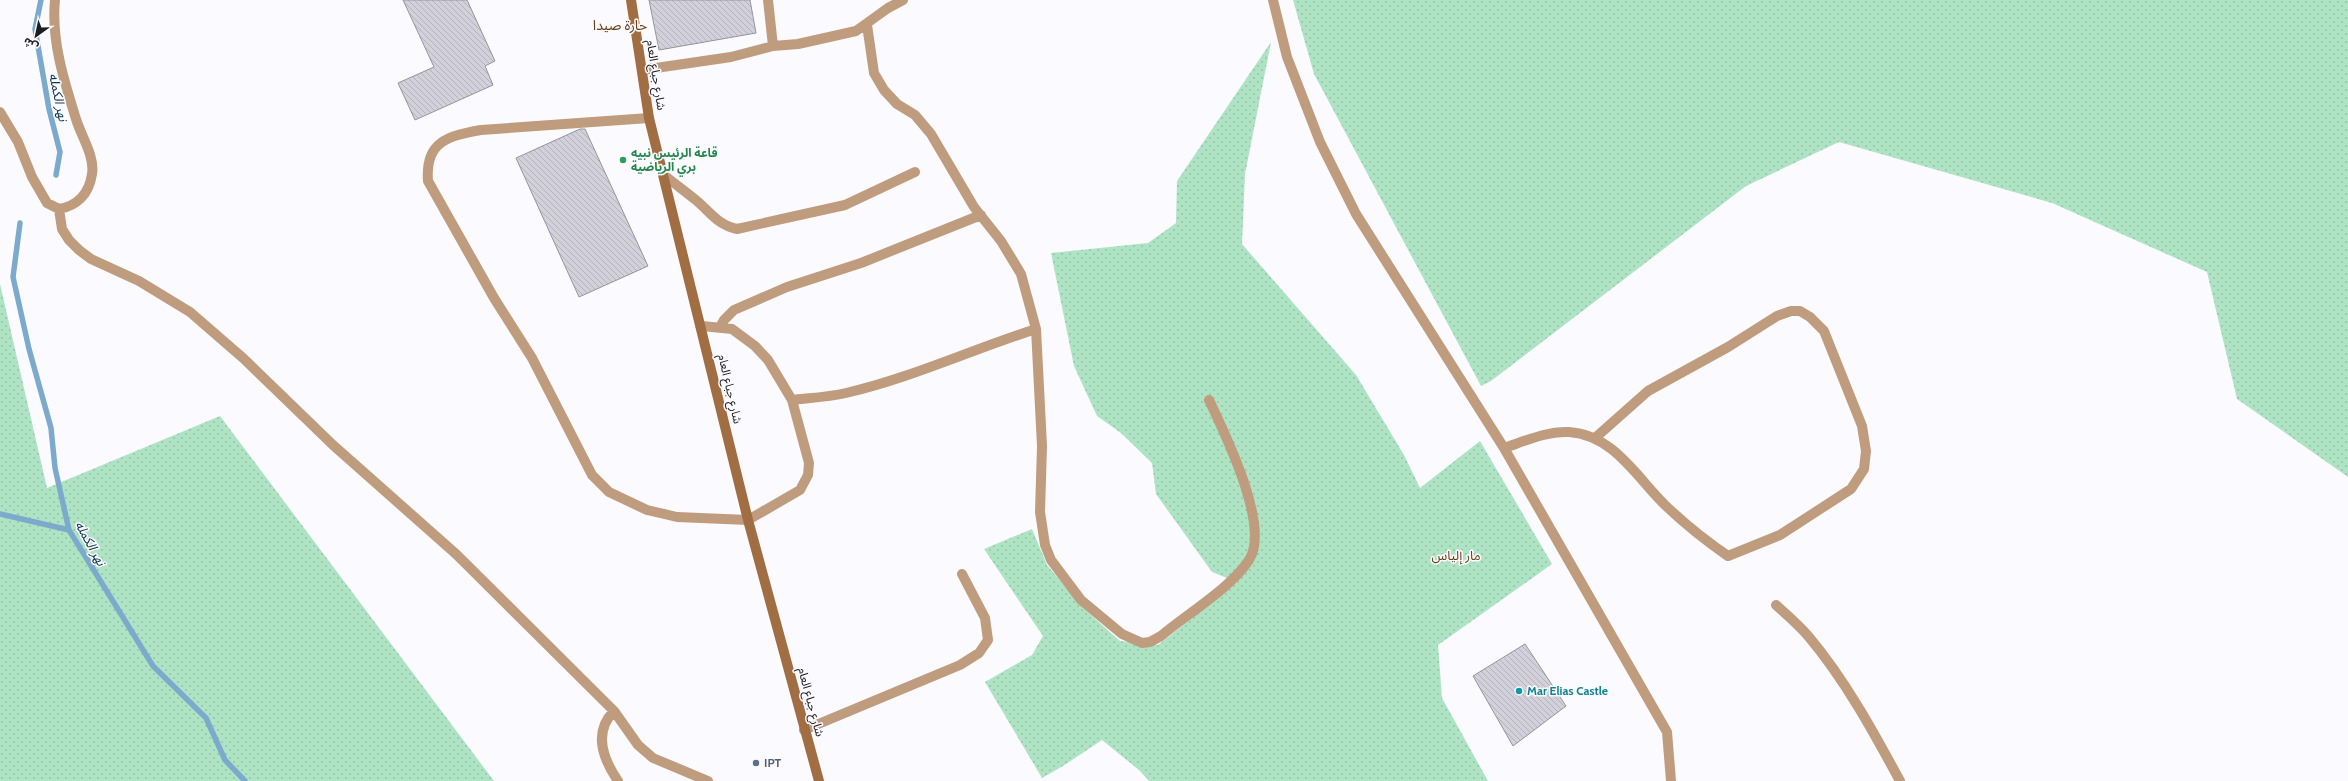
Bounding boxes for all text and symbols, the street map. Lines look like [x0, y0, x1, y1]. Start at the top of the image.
north arrow [16, 16, 56, 56]
district label: حارة صيدا [593, 16, 647, 34]
text: ش [20, 34, 41, 54]
street label: شارع جباع العام [642, 39, 669, 112]
water label: نهر الكمله [45, 72, 72, 124]
place label: قاعة الرئيس نبيه بري الرياضية [631, 145, 718, 177]
marker: قاعة الرئيس نبيه بري الرياضية [618, 155, 628, 165]
street label: شارع جباع العام [713, 353, 746, 426]
water label: نهر الكمله [71, 518, 110, 570]
district label: مار إلياس [1431, 547, 1481, 565]
street label: شارع جباع العام [793, 666, 828, 739]
place label: Mar Elias Castle [1527, 683, 1608, 698]
marker: Mar Elias Castle [1514, 686, 1524, 696]
place label: IPT [764, 755, 782, 770]
marker: IPT [751, 758, 761, 768]

